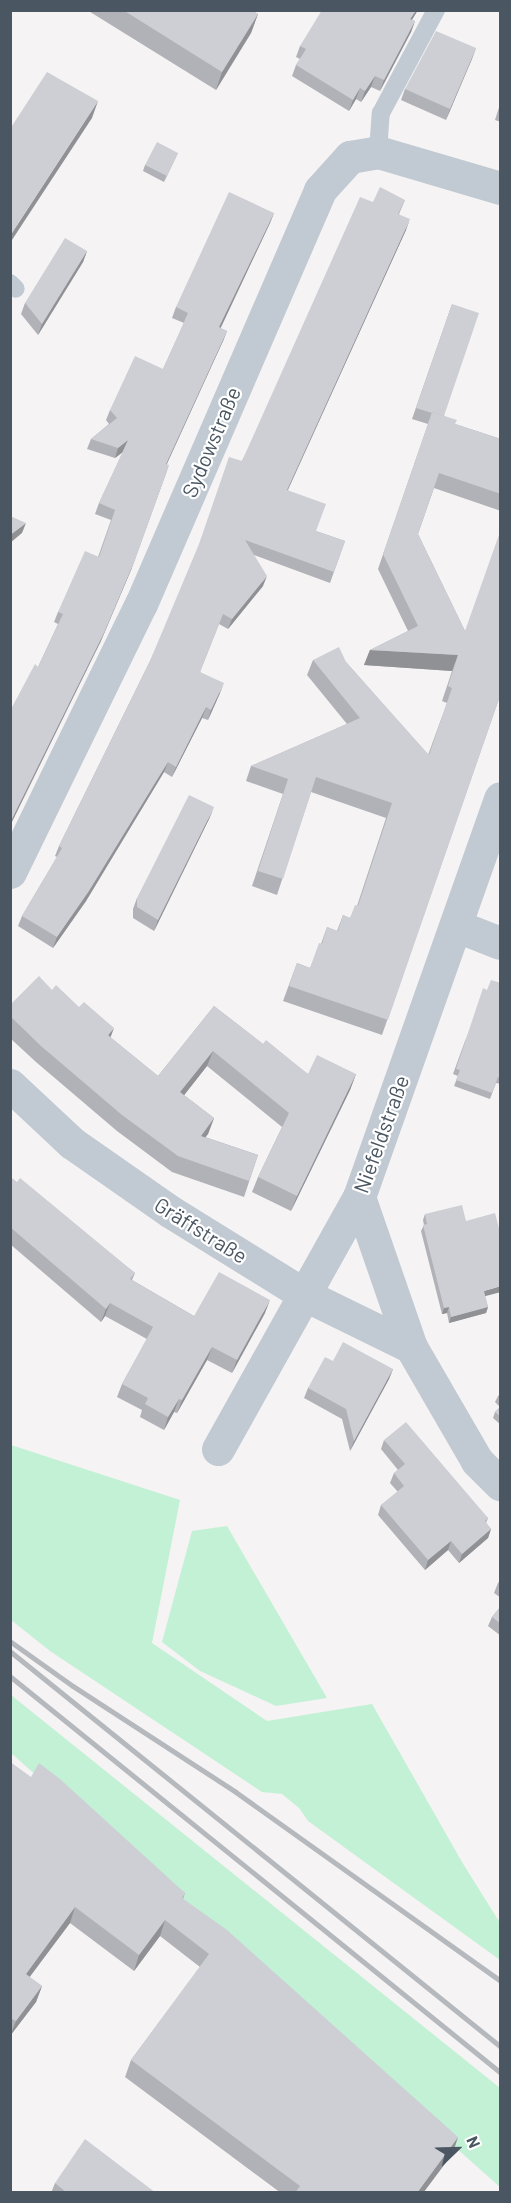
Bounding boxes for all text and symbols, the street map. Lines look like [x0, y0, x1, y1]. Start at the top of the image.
street label: Sydowstraße [176, 383, 246, 501]
street label: Niefeldstraße [348, 1072, 414, 1196]
street label: Gräffstraße [150, 1192, 252, 1268]
north arrow [427, 2119, 487, 2179]
text: N [463, 2133, 485, 2150]

